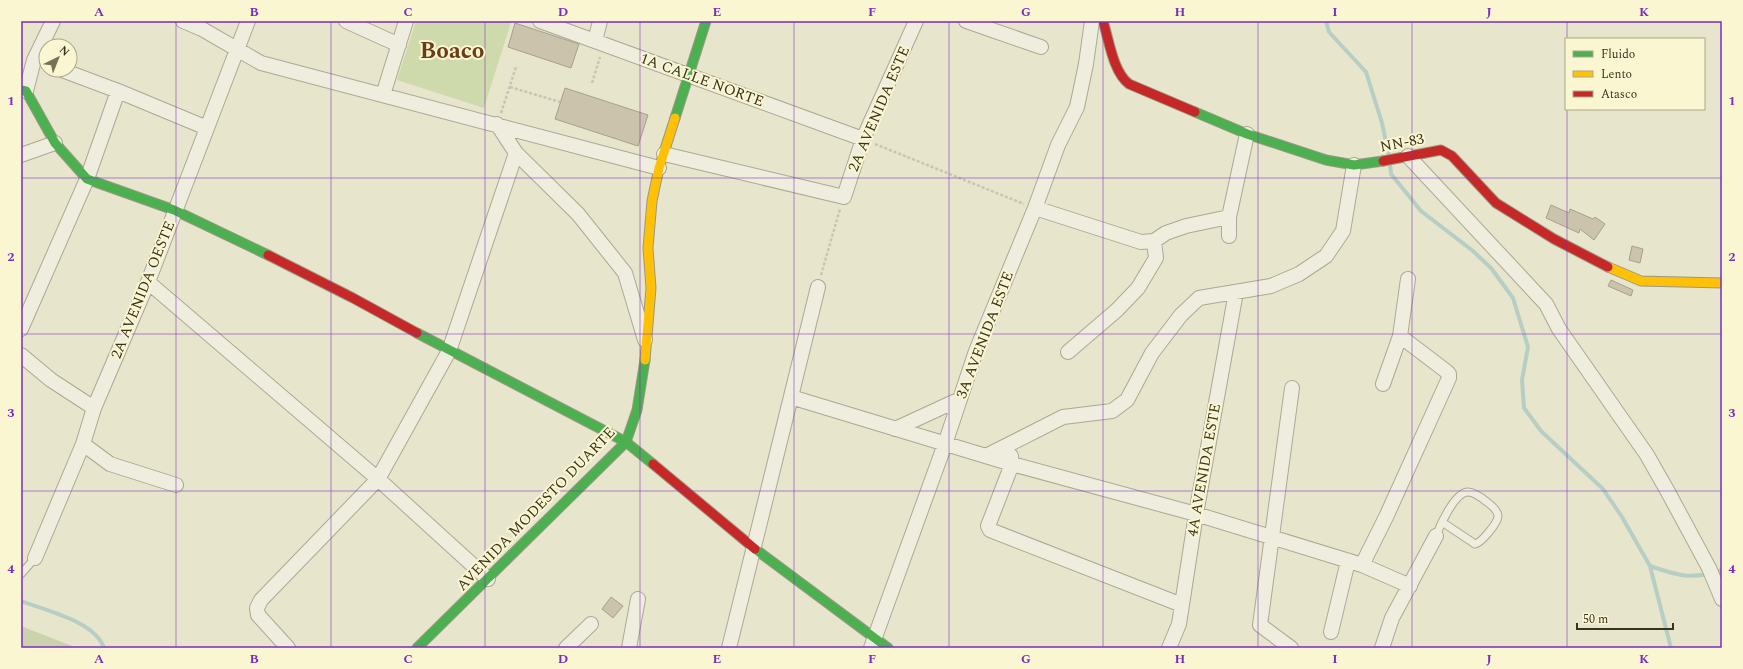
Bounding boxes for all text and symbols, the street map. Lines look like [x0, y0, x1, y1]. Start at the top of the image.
text: A [94, 2, 104, 22]
text: B [249, 2, 259, 22]
text: C [403, 2, 413, 22]
text: D [558, 2, 568, 22]
text: E [713, 2, 722, 22]
text: F [868, 2, 876, 22]
text: G [1021, 2, 1031, 22]
text: H [1175, 2, 1186, 22]
text: I [1332, 2, 1338, 22]
text: J [1486, 2, 1492, 22]
text: K [1639, 2, 1649, 22]
district label: Boaco [420, 34, 484, 69]
north arrow [38, 38, 78, 78]
legend [1565, 38, 1705, 110]
text: N [55, 42, 74, 60]
street label: 2A AVENIDA ESTE [842, 42, 916, 176]
text: Fluido [1601, 45, 1635, 64]
street label: 1A CALLE NORTE [637, 47, 767, 113]
text: Lento [1601, 65, 1632, 84]
text: Atasco [1601, 85, 1637, 104]
text: 1 [7, 91, 15, 111]
text: 1 [1728, 91, 1736, 111]
street label: NN-83 [1378, 127, 1426, 159]
street label: 2A AVENIDA OESTE [105, 218, 181, 362]
text: 2 [7, 247, 15, 267]
text: 2 [1728, 247, 1736, 267]
street label: 3A AVENIDA ESTE [950, 268, 1020, 402]
street label: 4A AVENIDA ESTE [1181, 402, 1227, 538]
text: 3 [7, 403, 15, 423]
text: 3 [1728, 403, 1736, 423]
street label: AVENIDA MODESTO DUARTE [451, 422, 621, 596]
text: 4 [7, 559, 15, 579]
text: 4 [1728, 559, 1736, 579]
scale bar [1577, 605, 1673, 631]
text: 50 m [1583, 610, 1608, 629]
text: A [94, 649, 104, 669]
text: B [249, 649, 259, 669]
text: C [403, 649, 413, 669]
text: D [558, 649, 568, 669]
text: E [713, 649, 722, 669]
text: F [868, 649, 876, 669]
text: G [1021, 649, 1031, 669]
text: H [1175, 649, 1186, 669]
text: I [1332, 649, 1338, 669]
text: J [1486, 649, 1492, 669]
text: K [1639, 649, 1649, 669]

